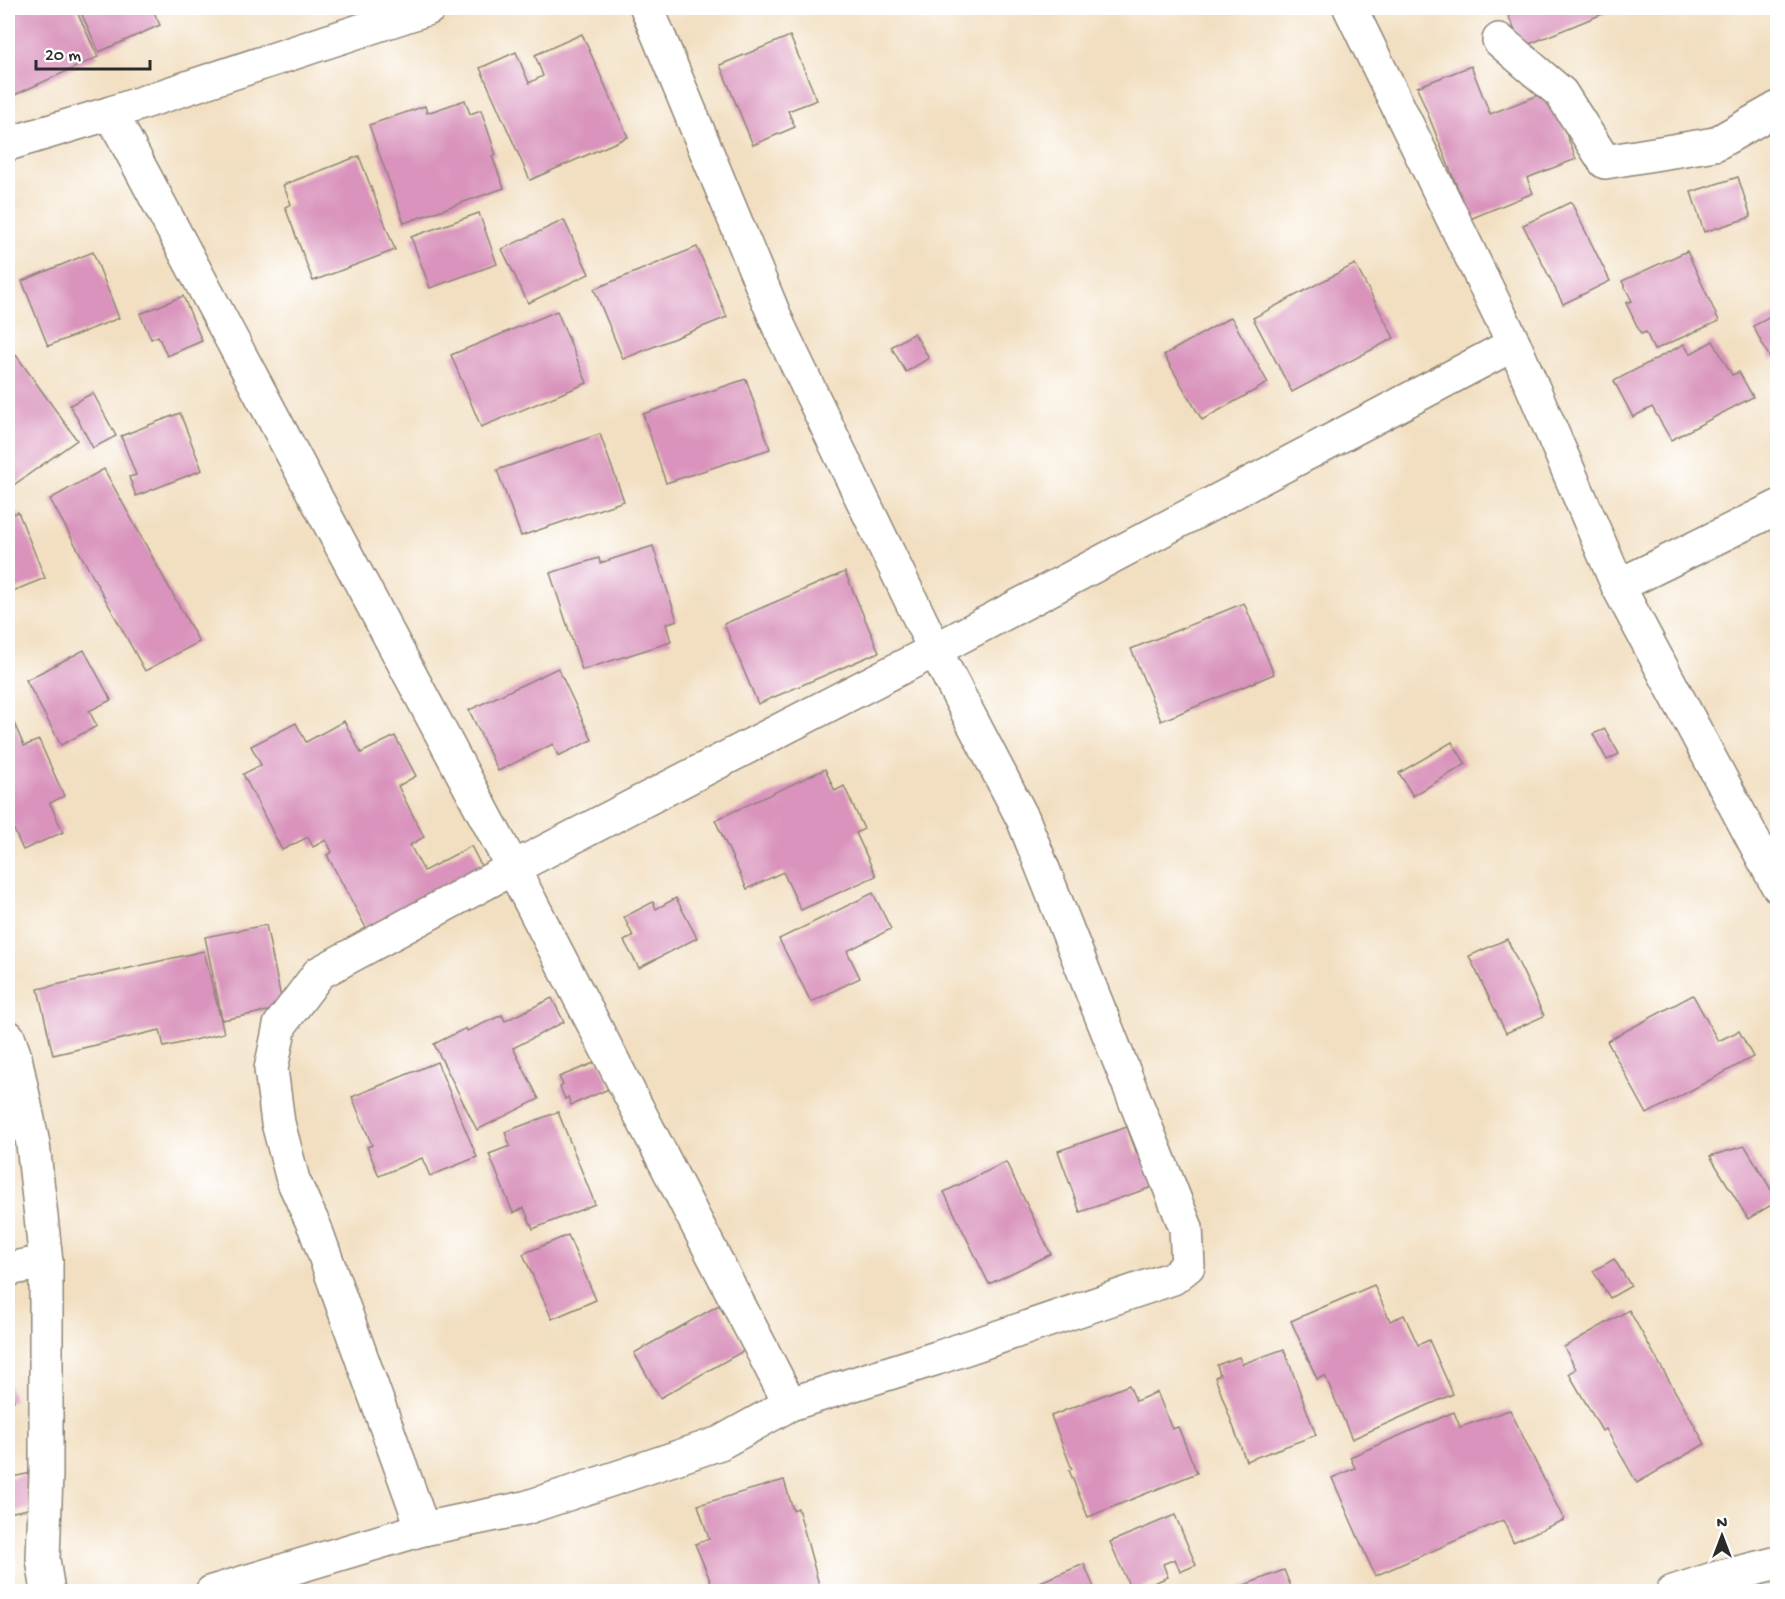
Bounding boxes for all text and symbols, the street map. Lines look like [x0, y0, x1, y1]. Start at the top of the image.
scale bar [36, 33, 150, 71]
text: 20 m [45, 46, 81, 67]
north arrow [1692, 1506, 1752, 1566]
text: N [1717, 1515, 1728, 1534]

